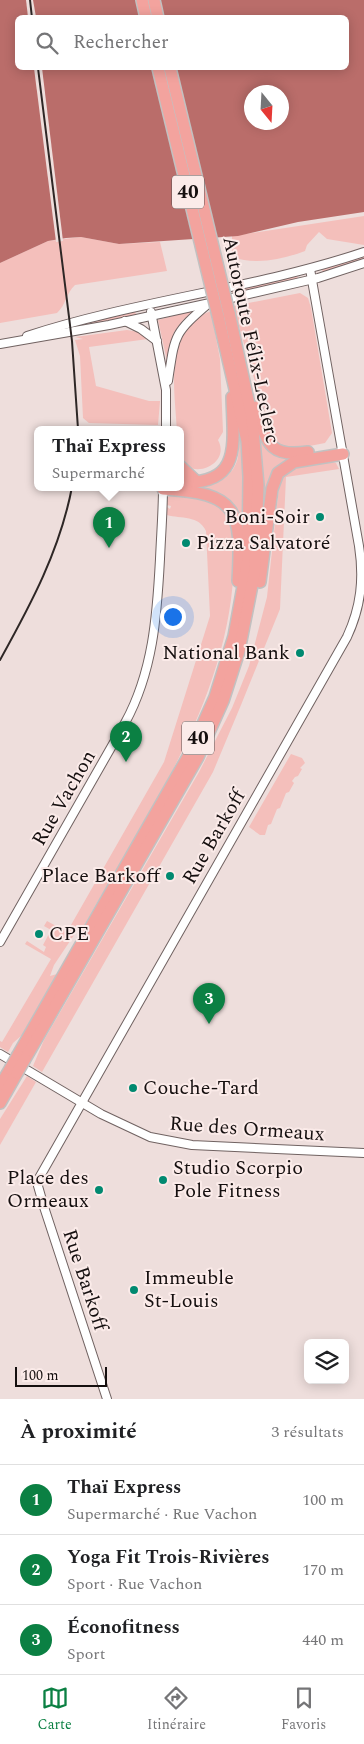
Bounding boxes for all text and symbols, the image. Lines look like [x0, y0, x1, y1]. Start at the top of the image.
search box [15, 15, 349, 70]
text: Rechercher [73, 28, 169, 57]
icon: search [33, 29, 61, 57]
north arrow [244, 85, 289, 130]
road number: 40 [172, 176, 204, 208]
street label: Autoroute Félix-Leclerc [214, 234, 288, 446]
popup [34, 426, 184, 491]
text: Thaï Express [52, 432, 166, 461]
text: Supermarché [52, 461, 145, 485]
place label: Boni-Soir [225, 502, 310, 532]
pin: 1 [93, 507, 125, 548]
marker: Boni-Soir [314, 511, 326, 523]
place label: Pizza Salvatoré [196, 528, 331, 558]
marker: Pizza Salvatoré [180, 537, 192, 549]
your location [160, 604, 186, 630]
place label: National Bank [162, 638, 290, 668]
marker: National Bank [294, 647, 306, 659]
pin: 2 [110, 721, 142, 762]
road number: 40 [182, 721, 214, 754]
street label: Rue Vachon [24, 744, 104, 852]
street label: Rue Barkoff [175, 783, 254, 890]
place label: Place Barkoff [41, 861, 161, 891]
marker: Place Barkoff [164, 870, 176, 882]
place label: CPE [49, 919, 89, 949]
marker: CPE [33, 928, 45, 940]
pin: 3 [193, 983, 225, 1024]
place label: Couche-Tard [143, 1073, 259, 1103]
marker: Couche-Tard [127, 1082, 139, 1094]
street label: Rue des Ormeaux [168, 1109, 326, 1149]
place label: Studio Scorpio Pole Fitness [173, 1153, 303, 1206]
place label: Place des Ormeaux [7, 1163, 89, 1216]
marker: Studio Scorpio Pole Fitness [157, 1174, 169, 1186]
marker: Place des Ormeaux [93, 1184, 105, 1196]
street label: Rue Barkoff [54, 1225, 116, 1336]
place label: Immeuble St-Louis [144, 1263, 234, 1316]
marker: Immeuble St-Louis [128, 1284, 140, 1296]
map controls [304, 1339, 349, 1384]
button: layers [304, 1339, 349, 1384]
scale bar [15, 1364, 108, 1387]
text: 100 m [22, 1365, 59, 1386]
text: À proximité [20, 1416, 137, 1448]
text: 3 résultats [271, 1420, 344, 1444]
text: Thaï Express [67, 1473, 181, 1502]
text: 1 [32, 1488, 40, 1512]
text: 100 m [302, 1488, 344, 1512]
text: Supermarché · Rue Vachon [67, 1502, 257, 1526]
text: Yoga Fit Trois-Rivières [67, 1543, 270, 1572]
text: 2 [32, 1558, 40, 1582]
text: 170 m [302, 1558, 344, 1582]
text: Sport · Rue Vachon [67, 1572, 202, 1596]
text: Éconofitness [67, 1613, 180, 1642]
text: 3 [32, 1628, 40, 1652]
text: 440 m [302, 1628, 344, 1652]
text: Sport [67, 1642, 105, 1666]
tab: Carte [38, 1684, 72, 1735]
tab: Itinéraire [147, 1684, 206, 1735]
tab: Favoris [281, 1684, 326, 1735]

